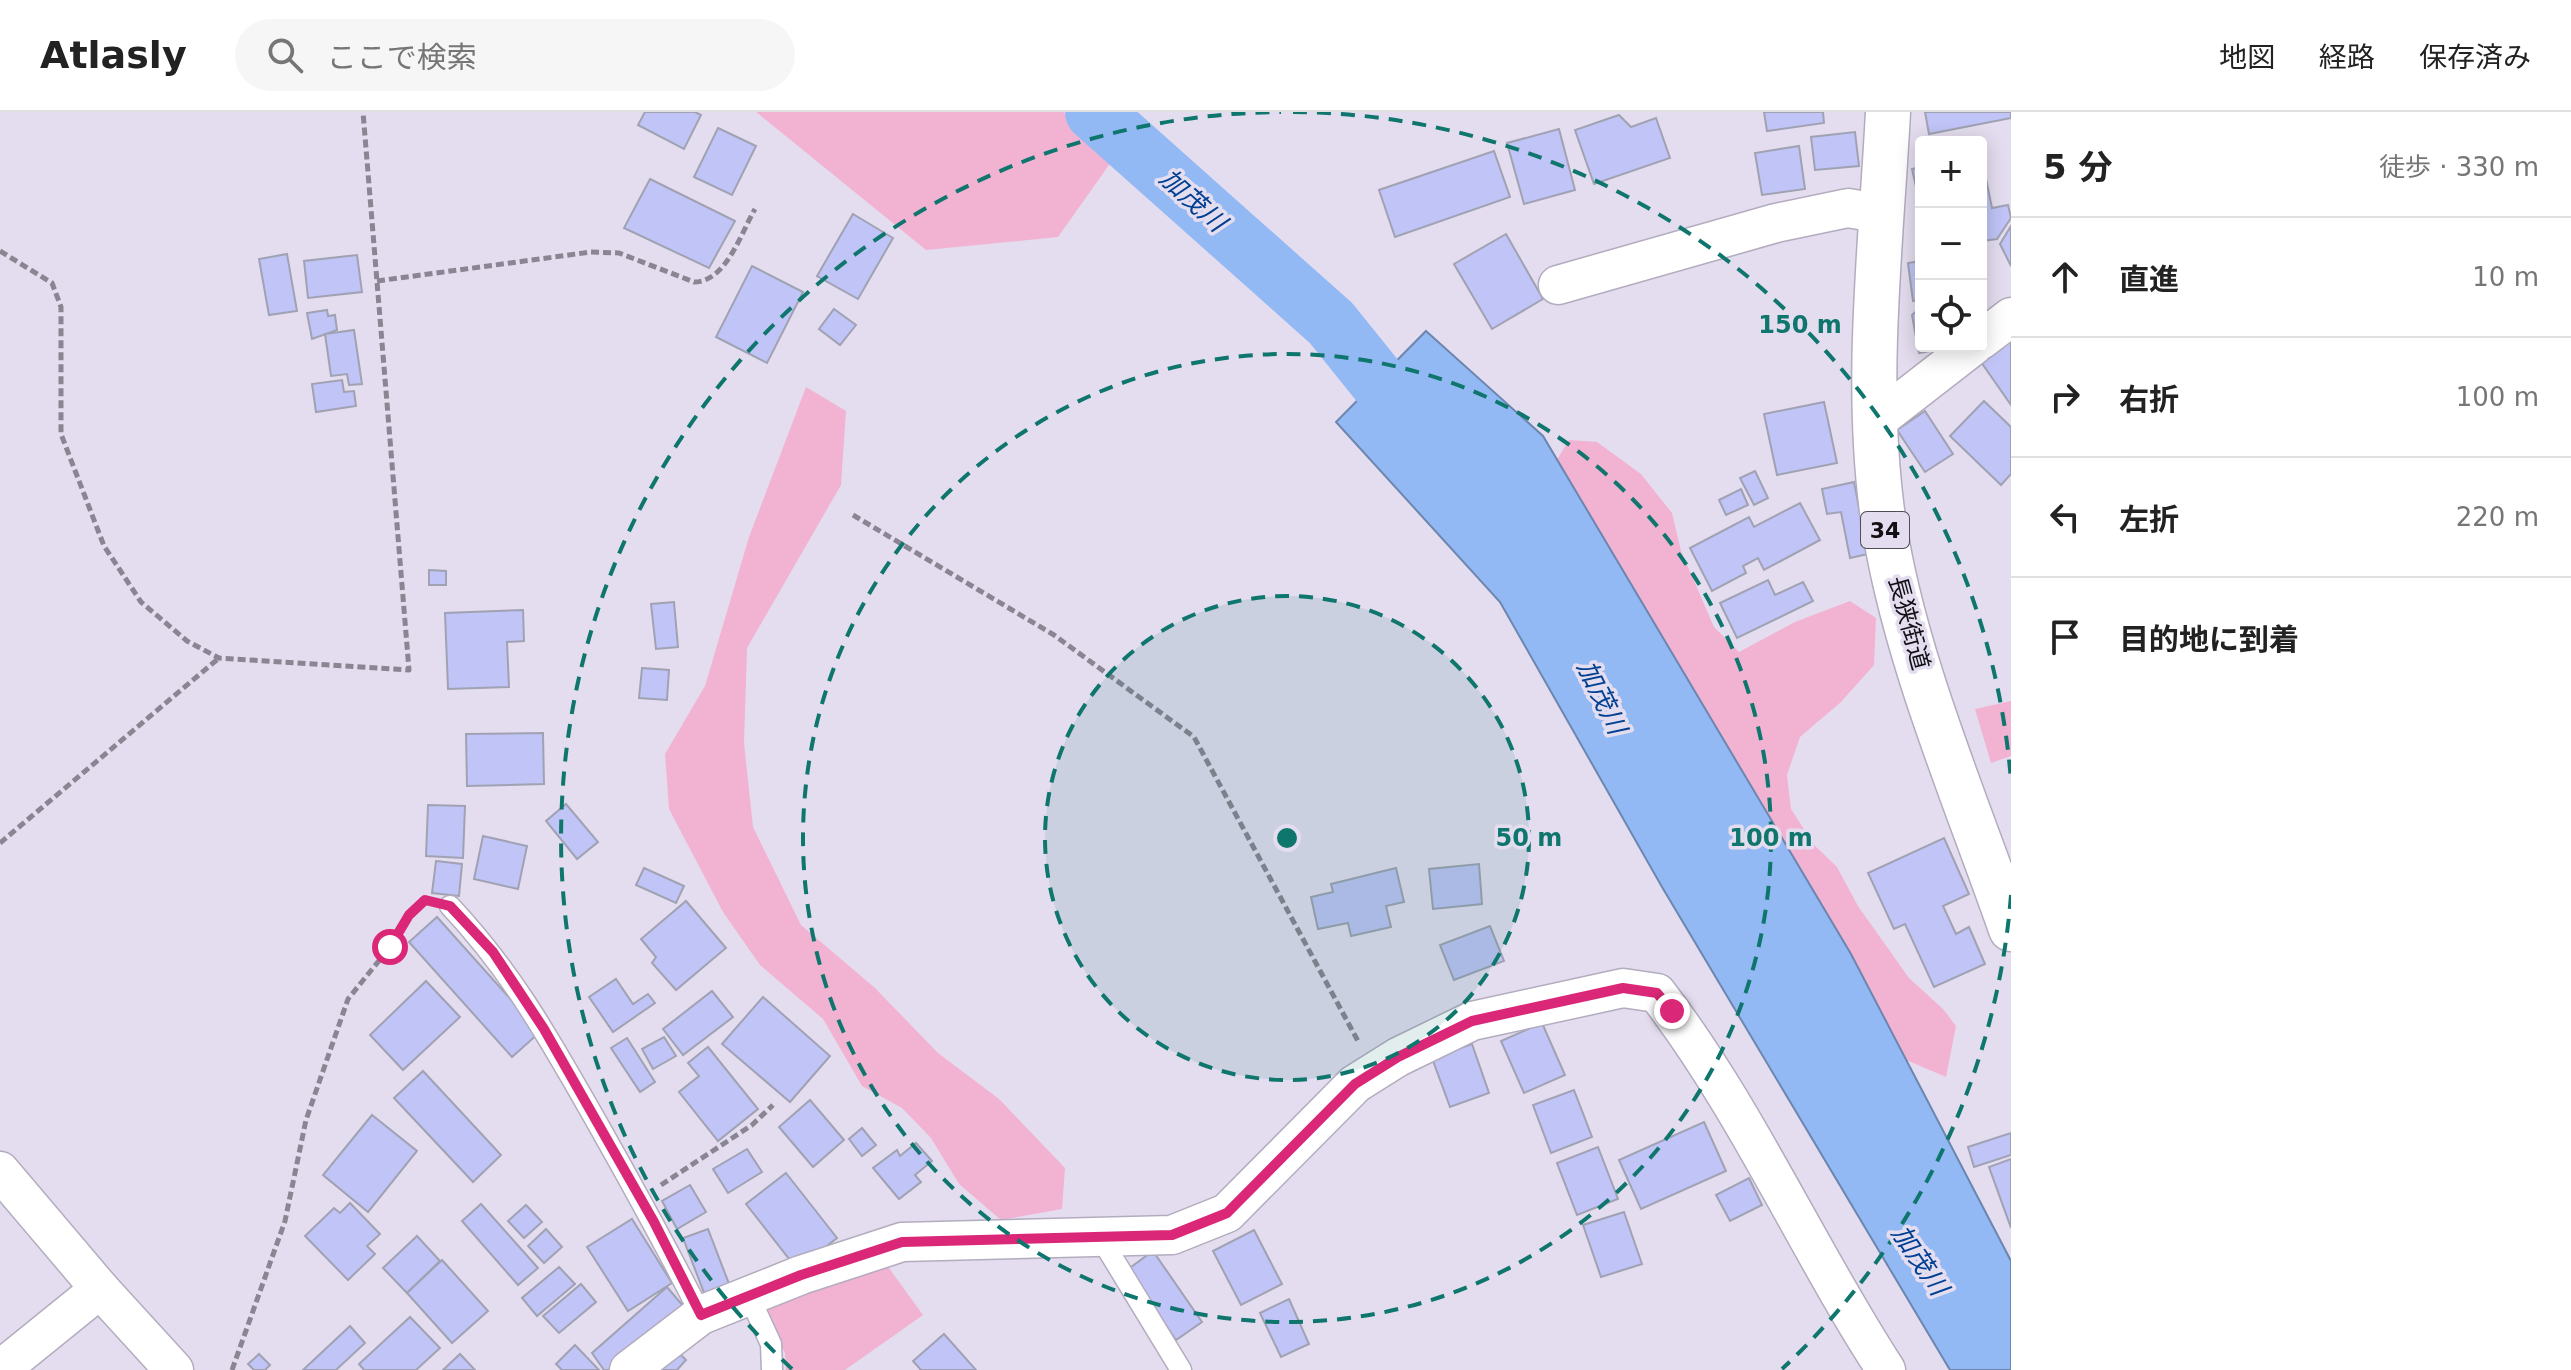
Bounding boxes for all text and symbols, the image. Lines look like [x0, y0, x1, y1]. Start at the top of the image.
search box [235, 19, 795, 91]
text: Atlasly [40, 33, 187, 77]
icon: search [263, 33, 307, 77]
text: ここで検索 [327, 40, 477, 75]
text: 地図 [2219, 41, 2275, 74]
text: 経路 [2319, 41, 2375, 74]
text: 保存済み [2419, 41, 2531, 74]
map controls [1915, 136, 1987, 352]
button: + [1915, 136, 1987, 208]
text: 5 分 [2043, 147, 2113, 187]
text: 徒歩 · 330 m [2379, 152, 2539, 182]
water label: 加茂川 [1154, 163, 1234, 239]
button: − [1915, 208, 1987, 280]
icon: ahead [2043, 255, 2087, 299]
text: 直進 [2119, 262, 2179, 297]
text: 10 m [2472, 262, 2539, 292]
button: locate [1915, 280, 1987, 352]
text: 150 m [1758, 311, 1842, 339]
icon: right [2043, 375, 2087, 419]
text: 右折 [2119, 382, 2179, 417]
text: 100 m [2456, 382, 2539, 412]
icon: left [2043, 495, 2087, 539]
text: 左折 [2119, 502, 2179, 537]
text: 220 m [2456, 502, 2539, 532]
road number: 34 [1861, 512, 1909, 548]
street label: 長狭街道 [1883, 573, 1935, 673]
icon: arrive [2043, 615, 2087, 659]
text: 目的地に到着 [2119, 622, 2299, 657]
water label: 加茂川 [1571, 655, 1634, 741]
centre of rings [1273, 824, 1301, 852]
text: 50 m [1496, 824, 1562, 852]
text: 100 m [1729, 824, 1813, 852]
route start [372, 929, 408, 965]
route end [1654, 993, 1690, 1029]
water label: 加茂川 [1886, 1219, 1956, 1303]

